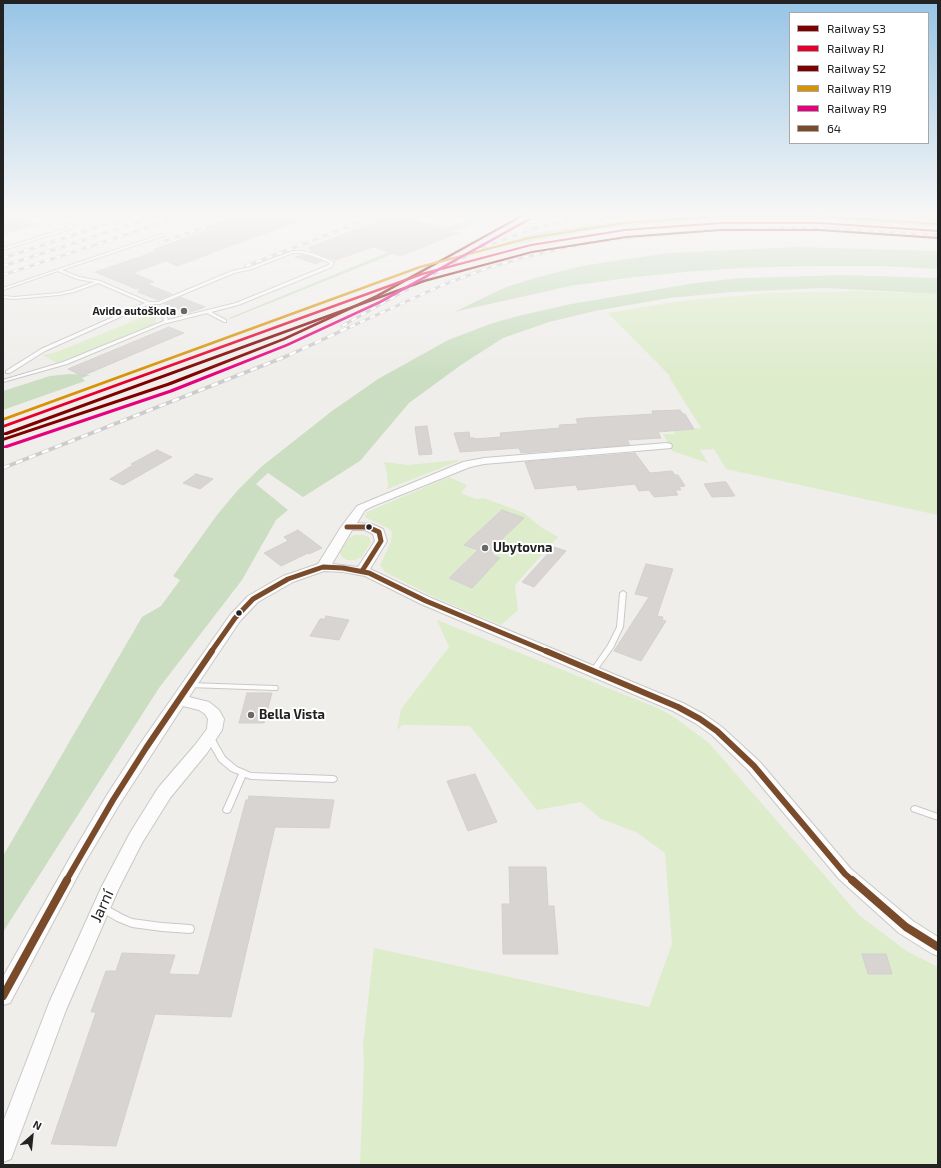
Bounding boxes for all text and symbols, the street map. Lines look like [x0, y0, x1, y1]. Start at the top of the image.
legend [789, 12, 929, 144]
text: Railway S3 [827, 21, 886, 35]
text: Railway RJ [827, 41, 884, 55]
text: Railway S2 [827, 61, 886, 75]
text: Railway R19 [827, 81, 892, 95]
text: Railway R9 [827, 101, 887, 115]
text: 64 [827, 121, 841, 135]
place label: Avido autoškola [92, 304, 176, 318]
marker: Avido autoškola [179, 306, 189, 316]
unlabelled marker [364, 522, 374, 532]
place label: Ubytovna [493, 540, 552, 556]
marker: Ubytovna [480, 543, 490, 553]
unlabelled marker [234, 608, 244, 618]
place label: Bella Vista [259, 707, 325, 723]
marker: Bella Vista [246, 710, 256, 720]
street label: Jarní [86, 887, 118, 925]
north arrow [12, 1116, 52, 1156]
text: N [31, 1117, 44, 1132]

